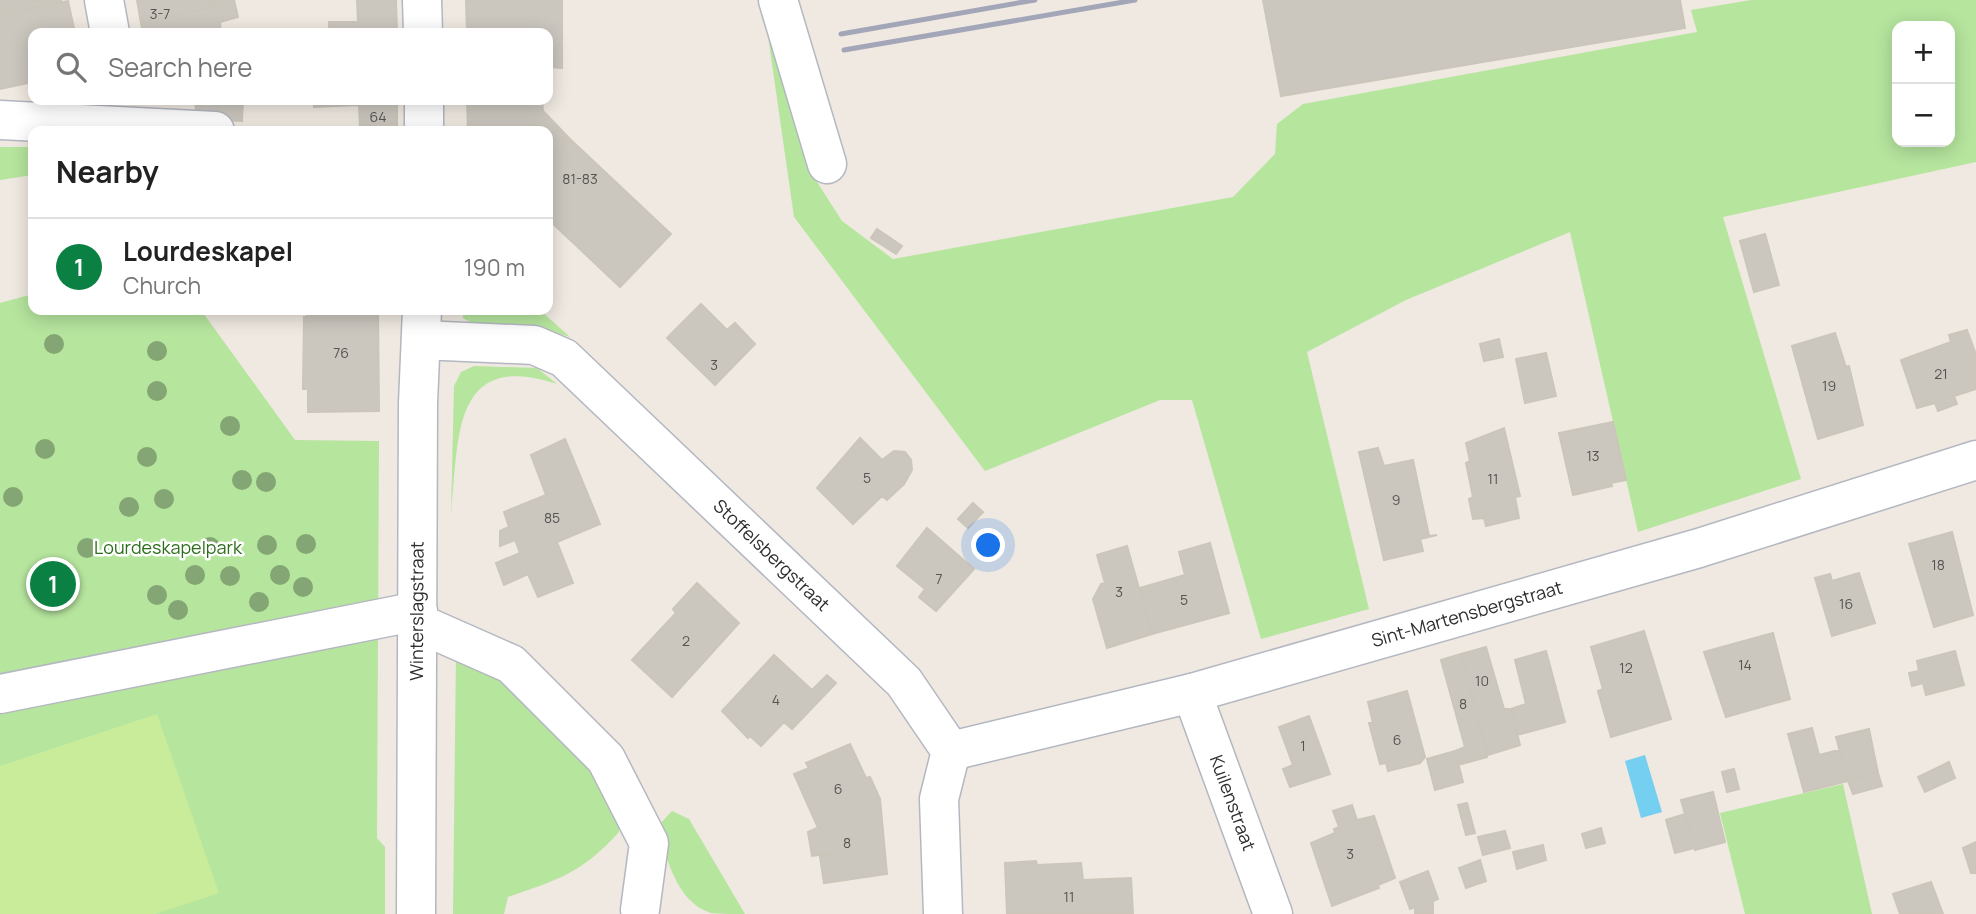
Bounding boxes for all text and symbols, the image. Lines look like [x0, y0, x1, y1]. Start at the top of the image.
house number: 3-7 [150, 4, 170, 23]
map controls [1892, 21, 1955, 147]
button: + [1892, 21, 1955, 84]
search box [28, 28, 553, 105]
icon: search [52, 48, 90, 86]
text: Search here [108, 49, 253, 85]
button: − [1892, 84, 1955, 147]
house number: 64 [370, 107, 386, 126]
text: Nearby [56, 151, 159, 192]
house number: 81-83 [562, 169, 598, 188]
text: Lourdeskapel [123, 233, 293, 269]
text: 1 [74, 251, 84, 283]
text: 190 m [464, 251, 525, 283]
text: Church [123, 269, 201, 301]
house number: 76 [333, 343, 349, 362]
house number: 3 [710, 355, 718, 374]
house number: 21 [1934, 364, 1948, 383]
house number: 19 [1822, 376, 1836, 395]
house number: 13 [1586, 446, 1600, 465]
house number: 5 [863, 468, 871, 487]
house number: 11 [1488, 469, 1498, 488]
house number: 9 [1392, 490, 1400, 509]
street label: Stoffelsbergstraat [708, 493, 835, 616]
house number: 85 [544, 508, 560, 527]
your location [971, 528, 1005, 562]
park label: Lourdeskapelpark [94, 535, 243, 559]
street label: Winterslagstraat [404, 541, 428, 681]
house number: 18 [1931, 555, 1945, 574]
pin: 1 [30, 558, 76, 610]
house number: 7 [935, 569, 943, 588]
street label: Sint-Martensbergstraat [1368, 575, 1565, 652]
house number: 3 [1115, 582, 1123, 601]
house number: 5 [1180, 590, 1188, 609]
house number: 16 [1839, 594, 1853, 613]
house number: 2 [682, 631, 690, 650]
house number: 14 [1738, 655, 1752, 674]
house number: 12 [1619, 658, 1633, 677]
house number: 10 [1475, 671, 1489, 690]
house number: 4 [772, 690, 780, 709]
house number: 8 [1459, 694, 1467, 713]
house number: 6 [1393, 730, 1401, 749]
house number: 1 [1300, 736, 1306, 755]
street label: Kuilenstraat [1205, 751, 1262, 854]
house number: 6 [834, 779, 842, 798]
house number: 8 [843, 833, 851, 852]
house number: 3 [1346, 844, 1354, 863]
house number: 11 [1064, 887, 1074, 906]

